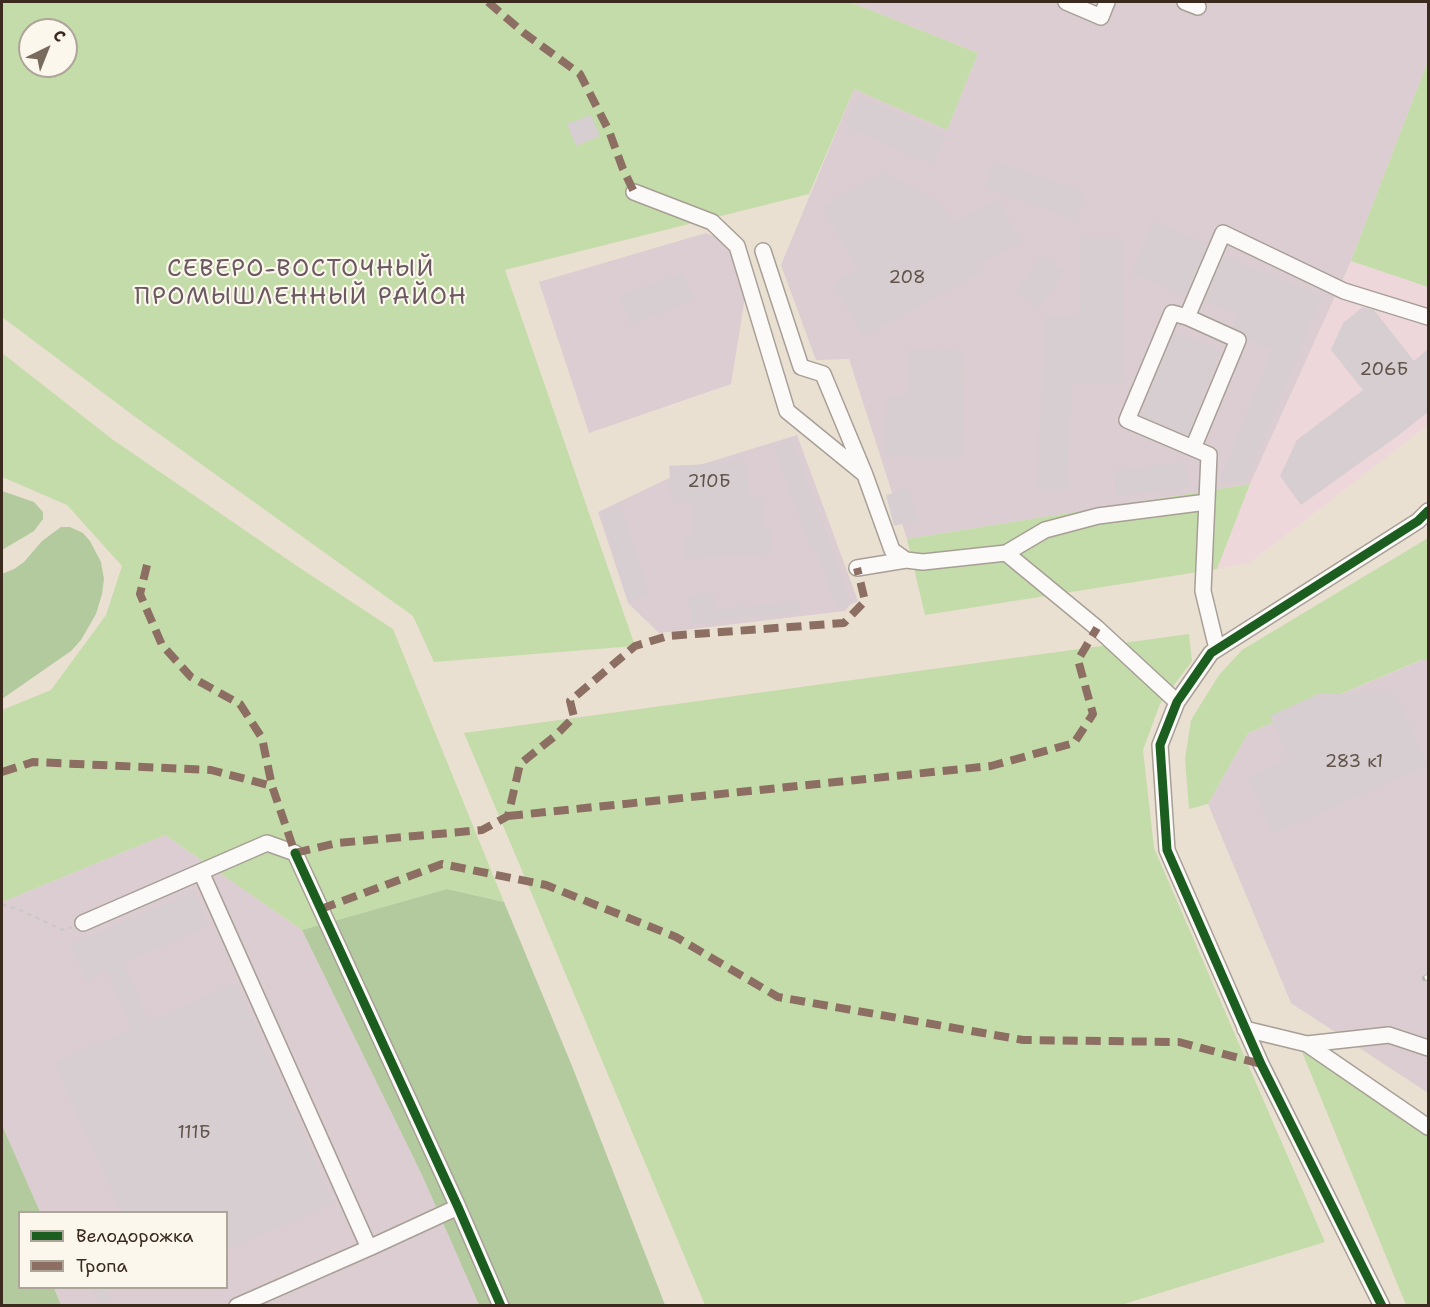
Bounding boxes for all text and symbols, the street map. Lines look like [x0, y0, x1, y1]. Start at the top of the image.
north arrow [18, 18, 78, 78]
text: С [48, 25, 70, 47]
district label: СЕВЕРО-ВОСТОЧНЫЙ ПРОМЫШЛЕННЫЙ РАЙОН [134, 256, 468, 312]
house number: 208 [889, 267, 925, 289]
house number: 206Б [1360, 359, 1408, 381]
house number: 210Б [687, 471, 731, 493]
house number: 283 к1 [1325, 751, 1383, 773]
house number: 111Б [177, 1122, 211, 1144]
legend [18, 1211, 228, 1289]
text: Велодорожка [76, 1224, 194, 1248]
text: Тропа [76, 1254, 128, 1278]

